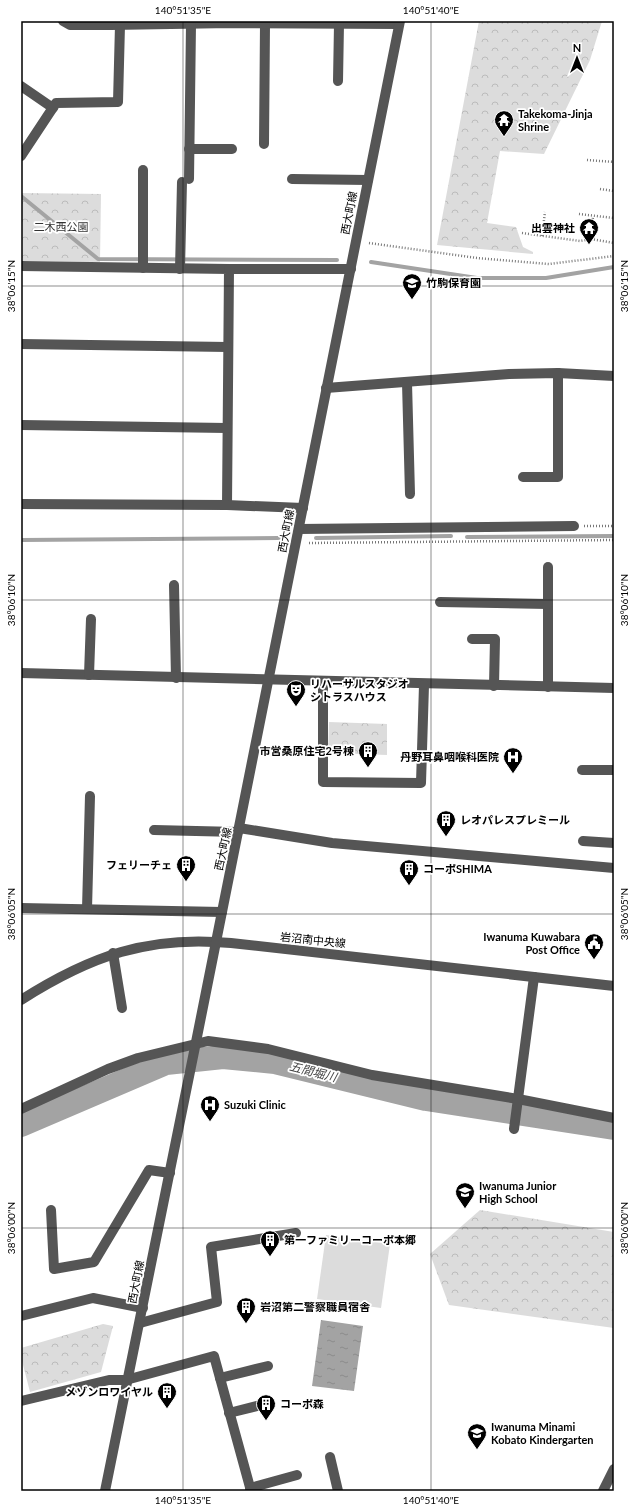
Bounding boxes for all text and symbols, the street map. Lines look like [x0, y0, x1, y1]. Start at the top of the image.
text: 140°51'35"E [155, 4, 211, 16]
text: 140°51'40"E [403, 4, 459, 16]
north arrow [557, 38, 597, 78]
text: N [573, 41, 581, 54]
place label: Takekoma-Jinja Shrine [518, 107, 593, 133]
temple icon: Takekoma-Jinja Shrine [493, 109, 515, 137]
street label: 西大町線 [338, 190, 359, 236]
temple icon: 出雲神社 [578, 217, 600, 245]
park label: 二木西公園 [34, 220, 89, 233]
place label: 出雲神社 [531, 221, 575, 234]
text: 38°06'15"N [5, 260, 17, 312]
text: 38°06'15"N [618, 260, 630, 312]
school or university icon: 竹駒保育園 [401, 272, 423, 300]
place label: 竹駒保育園 [426, 276, 481, 289]
street label: 西大町線 [275, 508, 296, 554]
text: 38°06'10"N [5, 574, 17, 626]
text: 38°06'10"N [618, 574, 630, 626]
place label: リハーサルスタジオ シトラスハウス [310, 677, 409, 703]
theatre icon: リハーサルスタジオ シトラスハウス [285, 679, 307, 707]
building icon: 市営桑原住宅2号棟 [357, 740, 379, 768]
place label: 市営桑原住宅2号棟 [260, 744, 354, 757]
hospital icon: 丹野耳鼻咽喉科医院 [502, 746, 524, 774]
place label: 丹野耳鼻咽喉科医院 [400, 750, 499, 763]
building icon: レオパレスプレミール [435, 809, 457, 837]
place label: レオパレスプレミール [460, 813, 570, 826]
street label: 西大町線 [212, 826, 233, 872]
building icon: フェリーチェ [175, 854, 197, 882]
place label: フェリーチェ [106, 858, 172, 871]
building icon: コーポSHIMA [398, 858, 420, 886]
place label: コーポSHIMA [423, 862, 492, 875]
text: 38°06'05"N [5, 888, 17, 940]
text: 38°06'05"N [618, 888, 630, 940]
street label: 岩沼南中央線 [280, 930, 347, 949]
place label: Iwanuma Kuwabara Post Office [483, 930, 580, 956]
public building icon: Iwanuma Kuwabara Post Office [583, 932, 605, 960]
water label: 五間堀川 [288, 1058, 340, 1085]
hospital icon: Suzuki Clinic [199, 1094, 221, 1122]
place label: Suzuki Clinic [224, 1098, 287, 1111]
place label: Iwanuma Junior High School [479, 1179, 557, 1205]
school or university icon: Iwanuma Junior High School [454, 1181, 476, 1209]
text: 38°06'00"N [5, 1202, 17, 1254]
text: 38°06'00"N [618, 1202, 630, 1254]
building icon: 第一ファミリーコーポ本郷 [259, 1229, 281, 1257]
place label: 第一ファミリーコーポ本郷 [284, 1233, 416, 1246]
street label: 西大町線 [125, 1259, 146, 1305]
building icon: 岩沼第二警察職員宿舎 [235, 1296, 257, 1324]
place label: 岩沼第二警察職員宿舎 [260, 1300, 371, 1313]
building icon: メゾンロワイヤル [156, 1381, 178, 1409]
place label: メゾンロワイヤル [65, 1385, 153, 1398]
building icon: コーポ森 [255, 1393, 277, 1421]
place label: コーポ森 [280, 1397, 324, 1410]
place label: Iwanuma Minami Kobato Kindergarten [491, 1420, 594, 1446]
school or university icon: Iwanuma Minami Kobato Kindergarten [466, 1422, 488, 1450]
text: 140°51'35"E [155, 1494, 211, 1506]
text: 140°51'40"E [403, 1494, 459, 1506]

